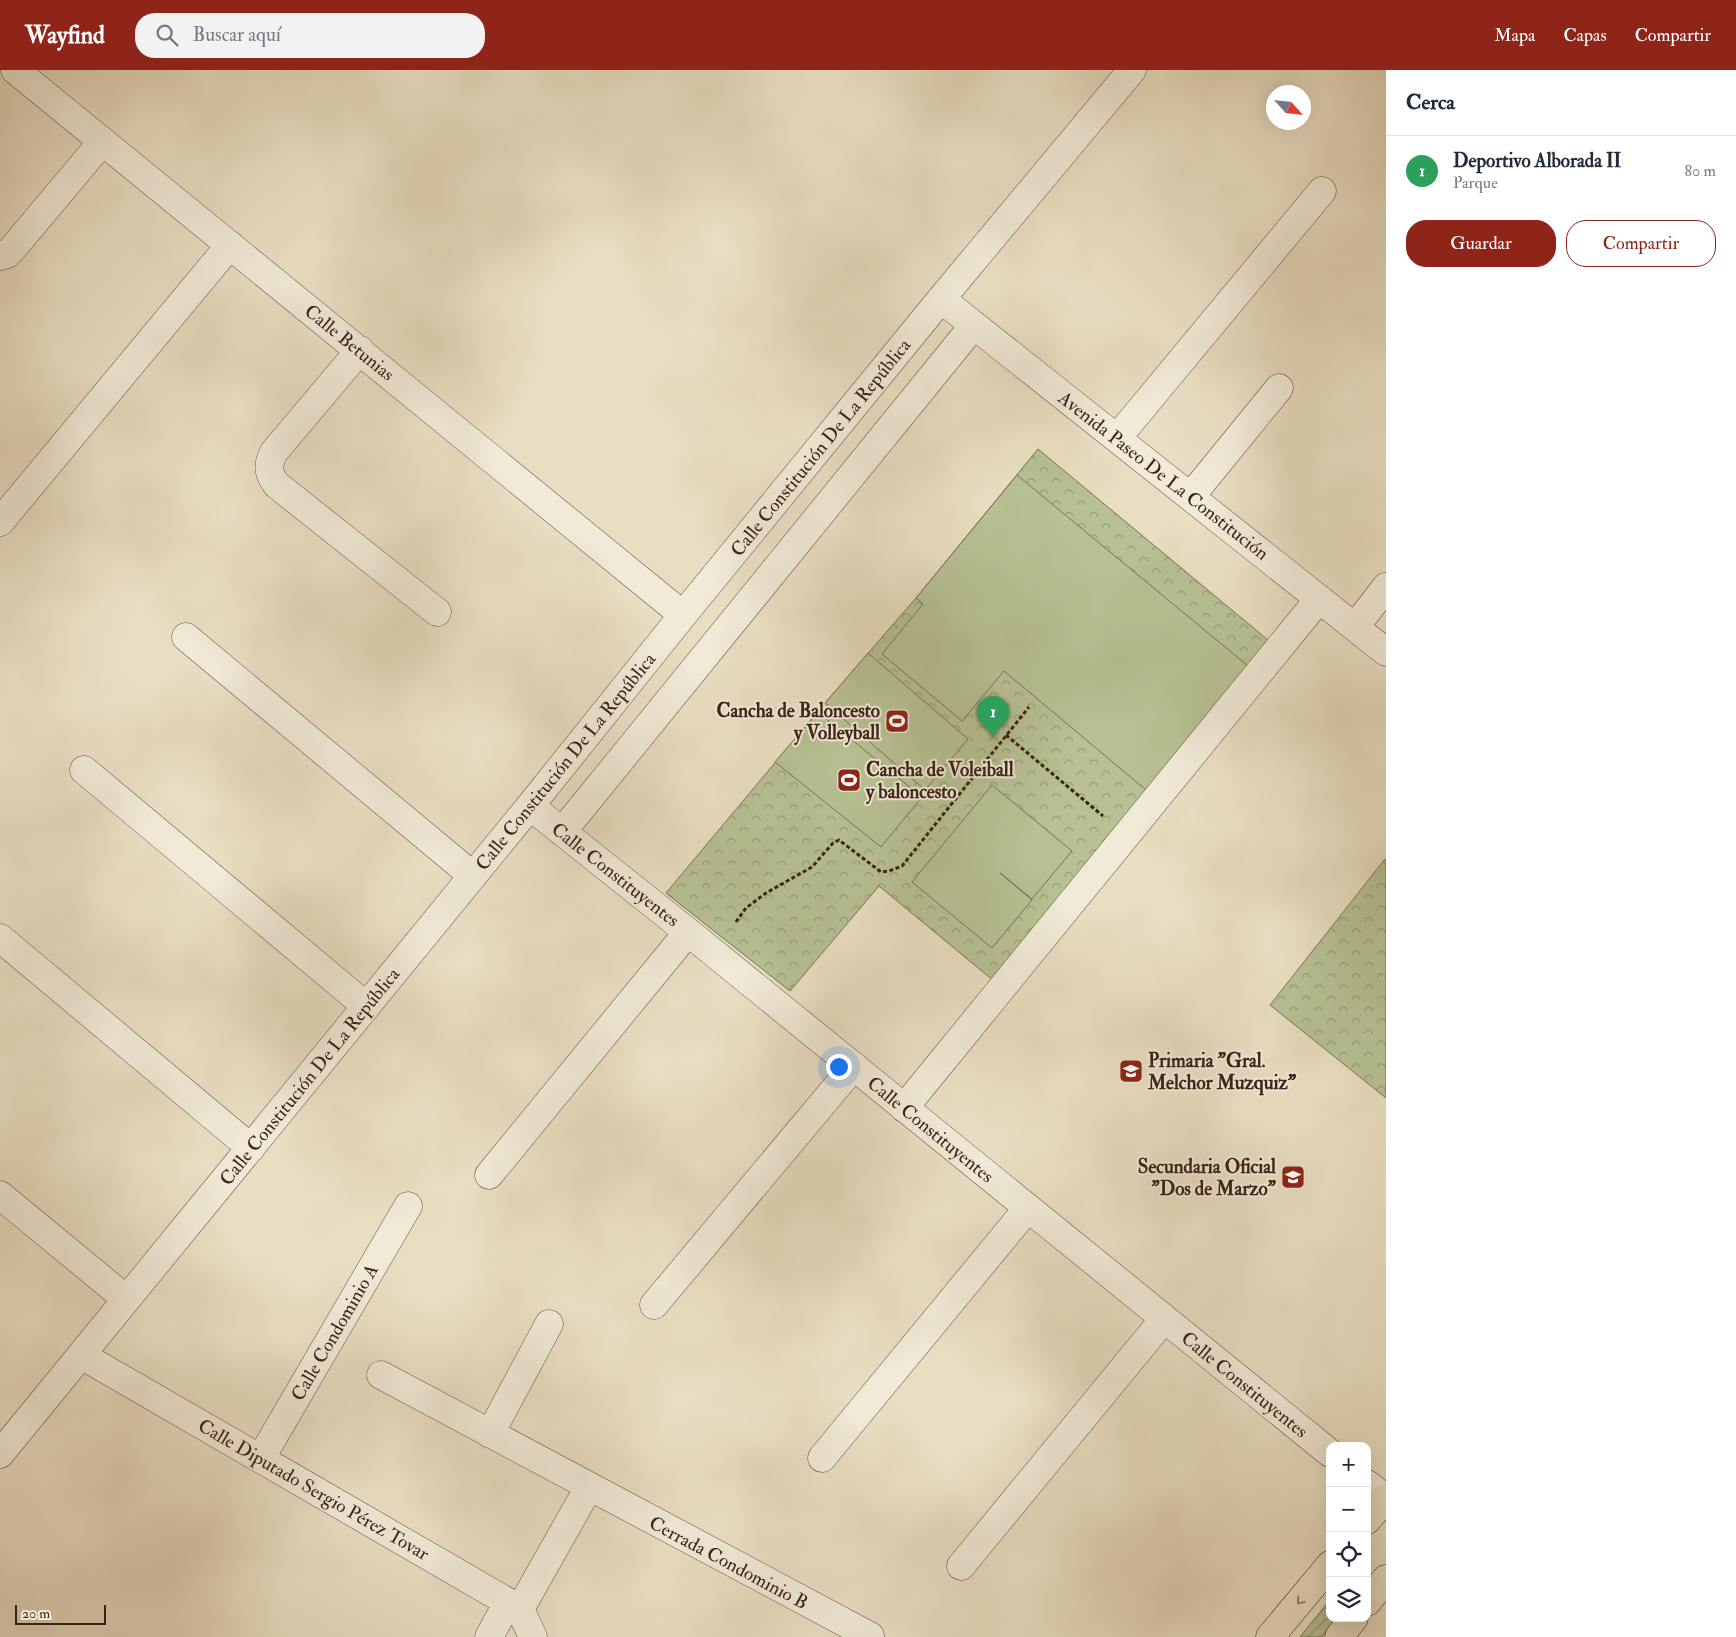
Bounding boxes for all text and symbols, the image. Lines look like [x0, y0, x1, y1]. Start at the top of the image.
search box [135, 13, 485, 58]
text: Wayfind [25, 20, 105, 51]
icon: search [153, 21, 181, 49]
text: Buscar aquí [193, 23, 281, 47]
text: Mapa [1494, 24, 1536, 47]
text: Capas [1564, 24, 1607, 47]
text: Compartir [1635, 24, 1711, 47]
north arrow [1266, 85, 1311, 130]
text: Cerca [1406, 89, 1455, 116]
text: Deportivo Alborada II [1453, 149, 1621, 173]
text: 1 [1419, 161, 1425, 181]
text: 80 m [1685, 161, 1716, 181]
text: Parque [1453, 173, 1498, 193]
button: Guardar [1406, 220, 1556, 267]
button: Compartir [1566, 220, 1716, 267]
street label: Calle Betunias [300, 299, 399, 386]
street label: Calle Constitución De La República [725, 334, 917, 562]
street label: Avenida Paseo De La Constitución [1053, 385, 1274, 566]
street label: Calle Constitución De La República [470, 648, 662, 876]
pin: 1 [977, 696, 1009, 737]
place label: Cancha de Baloncesto y Volleyball [717, 699, 880, 746]
sports icon: Cancha de Baloncesto y Volleyball [884, 708, 910, 734]
place label: Cancha de Voleiball y baloncesto [865, 758, 1014, 805]
sports icon: Cancha de Voleiball y baloncesto [836, 767, 862, 793]
street label: Calle Constituyentes [546, 817, 684, 932]
street label: Calle Constitución De La República [214, 963, 406, 1191]
place label: Primaria "Gral. Melchor Muzquiz" [1147, 1049, 1297, 1096]
your location [826, 1054, 852, 1080]
school or university icon: Primaria "Gral. Melchor Muzquiz" [1118, 1058, 1144, 1084]
street label: Calle Constituyentes [862, 1071, 999, 1188]
place label: Secundaria Oficial "Dos de Marzo" [1138, 1155, 1277, 1201]
school or university icon: Secundaria Oficial "Dos de Marzo" [1280, 1164, 1306, 1190]
street label: Calle Condominio A [286, 1260, 384, 1405]
street label: Calle Constituyentes [1176, 1326, 1313, 1443]
street label: Calle Diputado Sergio Pérez Tovar [193, 1414, 433, 1567]
map controls [1326, 1442, 1371, 1622]
button: + [1326, 1442, 1371, 1487]
button: − [1326, 1487, 1371, 1532]
street label: Cerrada Condominio B [645, 1511, 812, 1615]
button: locate [1326, 1532, 1371, 1577]
button: layers [1326, 1577, 1371, 1622]
one-way arrow [1297, 1595, 1305, 1604]
scale bar [15, 1602, 106, 1625]
text: 20 m [22, 1605, 50, 1622]

